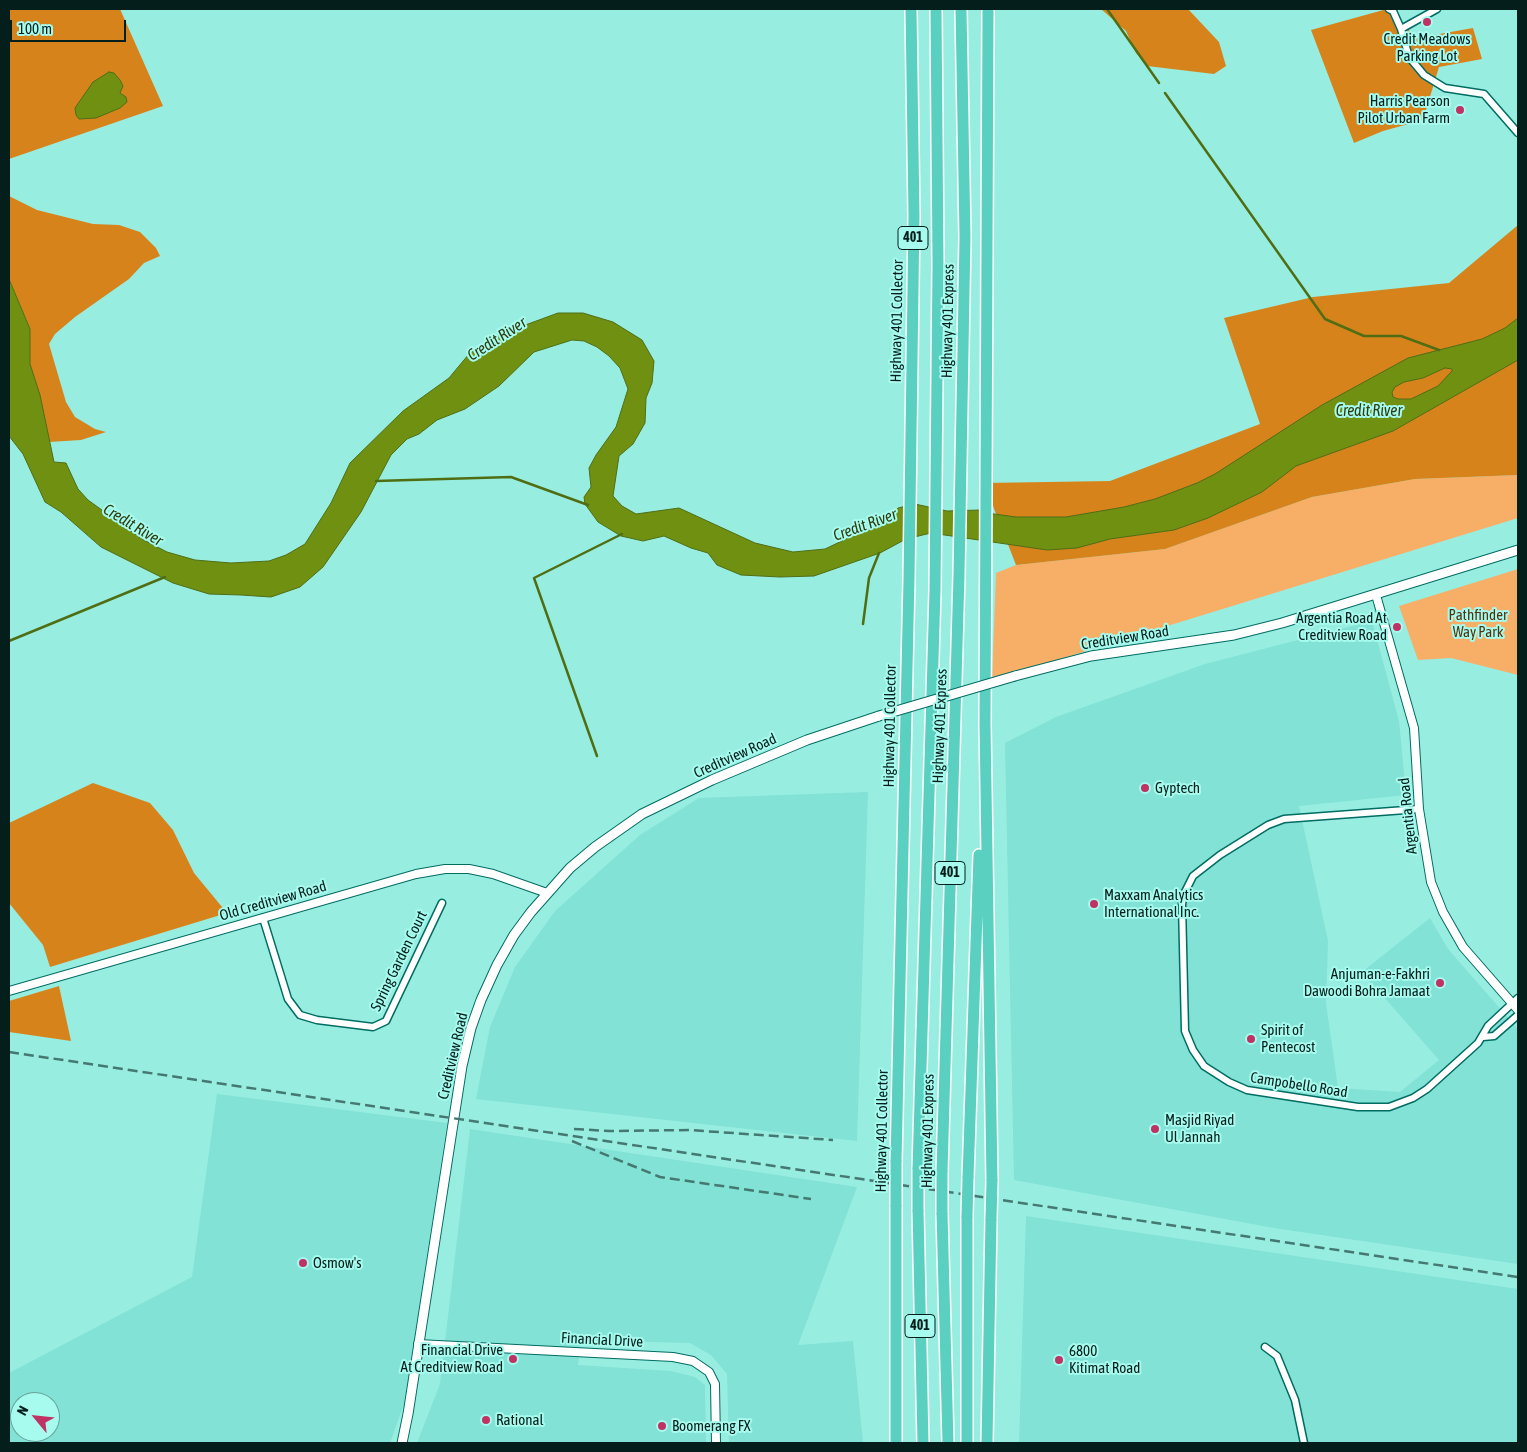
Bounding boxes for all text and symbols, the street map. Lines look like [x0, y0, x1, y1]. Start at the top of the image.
scale bar [12, 10, 129, 42]
marker: Credit Meadows Parking Lot [1421, 16, 1433, 28]
text: 100 m [18, 20, 52, 37]
place label: Credit Meadows Parking Lot [1384, 30, 1470, 65]
place label: Harris Pearson Pilot Urban Farm [1358, 92, 1450, 127]
marker: Harris Pearson Pilot Urban Farm [1454, 104, 1466, 116]
road number: 401 [898, 227, 928, 250]
street label: Highway 401 Collector [887, 260, 907, 382]
street label: Highway 401 Express [938, 264, 958, 378]
water label: Credit River [464, 313, 530, 365]
water label: Credit River [1336, 401, 1402, 421]
water label: Credit River [100, 500, 166, 550]
water label: Credit River [830, 505, 900, 545]
park label: Pathfinder Way Park [1449, 606, 1507, 641]
place label: Argentia Road At Creditview Road [1296, 609, 1387, 644]
marker: Argentia Road At Creditview Road [1391, 621, 1403, 633]
street label: Creditview Road [1080, 622, 1170, 654]
street label: Highway 401 Collector [880, 665, 900, 787]
street label: Highway 401 Express [929, 668, 951, 784]
street label: Creditview Road [691, 730, 779, 782]
street label: Argentia Road [1395, 777, 1421, 855]
place label: Gyptech [1155, 779, 1200, 797]
marker: Gyptech [1139, 782, 1151, 794]
road number: 401 [935, 861, 965, 884]
street label: Old Creditview Road [217, 877, 329, 925]
place label: Maxxam Analytics International Inc. [1104, 886, 1203, 921]
marker: Maxxam Analytics International Inc. [1088, 898, 1100, 910]
street label: Spring Garden Court [367, 908, 431, 1014]
place label: Anjuman-e-Fakhri Dawoodi Bohra Jamaat [1304, 965, 1430, 1000]
marker: Anjuman-e-Fakhri Dawoodi Bohra Jamaat [1434, 977, 1446, 989]
street label: Creditview Road [434, 1011, 472, 1101]
place label: Spirit of Pentecost [1261, 1021, 1315, 1056]
marker: Spirit of Pentecost [1245, 1033, 1257, 1045]
street label: Campobello Road [1249, 1068, 1349, 1102]
street label: Highway 401 Collector [872, 1070, 892, 1192]
street label: Highway 401 Express [918, 1074, 938, 1188]
place label: Masjid Riyad Ul Jannah [1165, 1111, 1234, 1146]
marker: Masjid Riyad Ul Jannah [1149, 1123, 1161, 1135]
place label: Osmow's [313, 1254, 361, 1272]
marker: Osmow's [297, 1257, 309, 1269]
road number: 401 [905, 1314, 935, 1338]
street label: Financial Drive [561, 1329, 643, 1351]
place label: Financial Drive At Creditview Road [401, 1341, 503, 1376]
place label: 6800 Kitimat Road [1069, 1342, 1140, 1377]
marker: Financial Drive At Creditview Road [507, 1353, 519, 1365]
marker: 6800 Kitimat Road [1053, 1354, 1065, 1366]
north arrow [10, 1392, 60, 1442]
text: N [14, 1403, 32, 1418]
place label: Rational [496, 1411, 544, 1429]
marker: Rational [480, 1414, 492, 1426]
place label: Boomerang FX [672, 1417, 750, 1435]
marker: Boomerang FX [656, 1420, 668, 1432]

